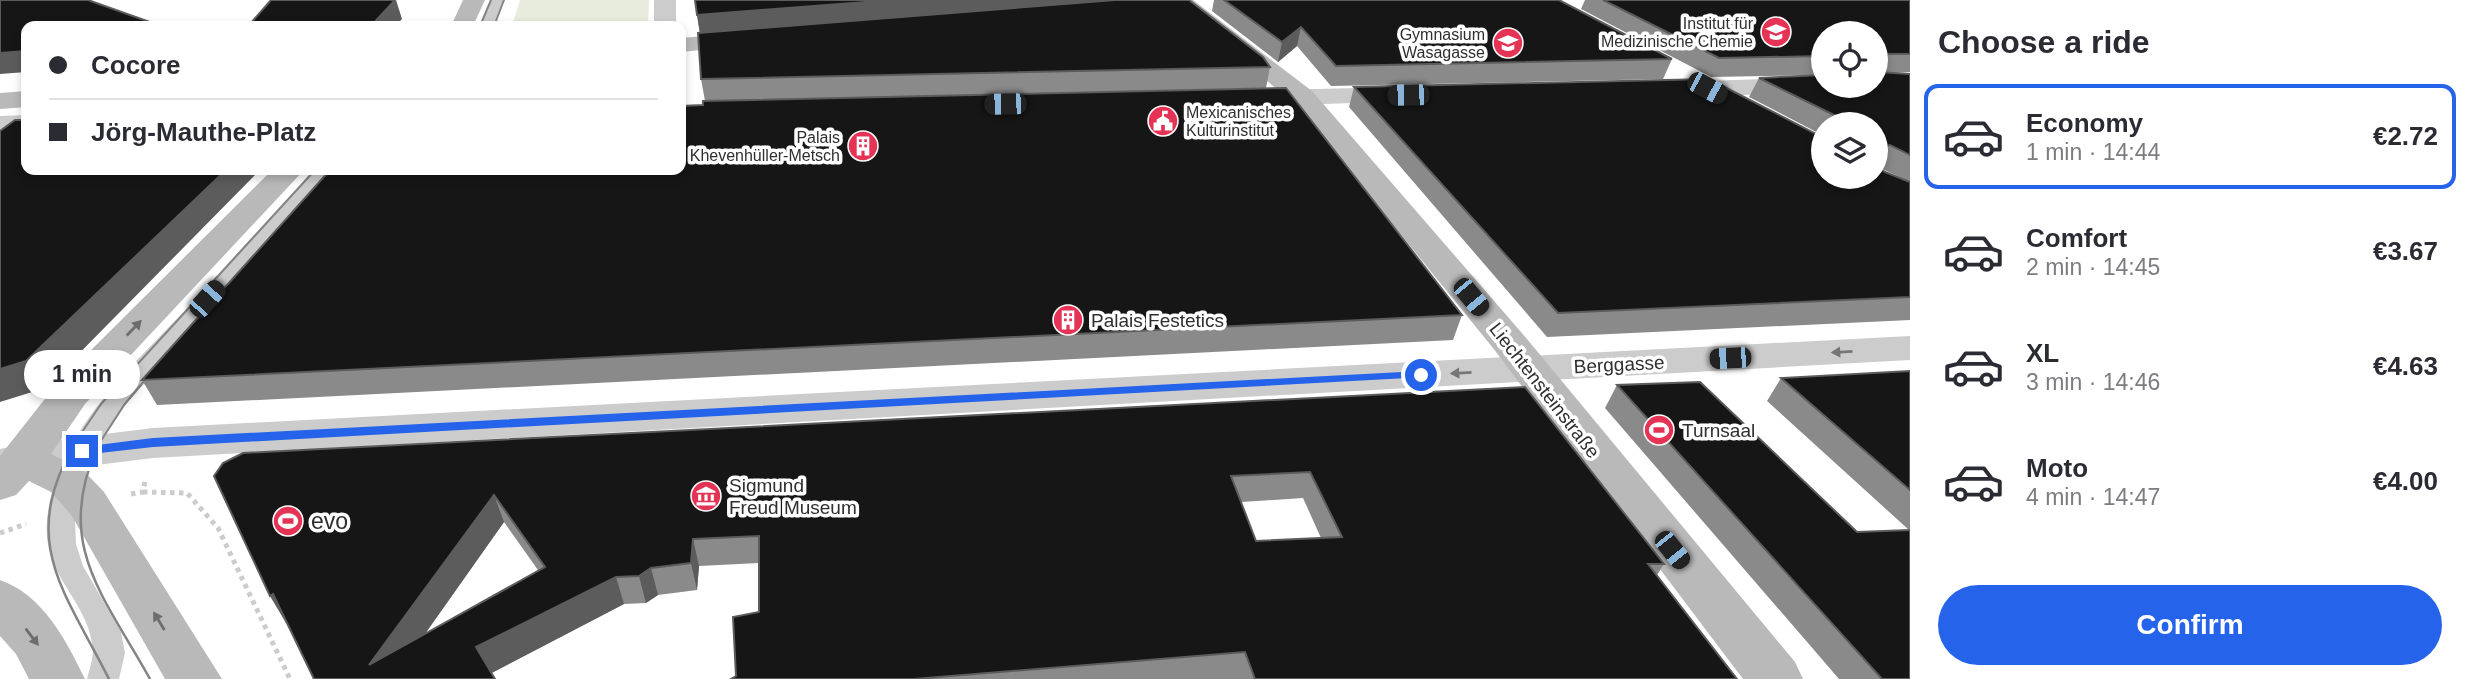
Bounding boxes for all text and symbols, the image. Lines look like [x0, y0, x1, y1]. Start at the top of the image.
place label: Institut für Medizinische Chemie [1601, 15, 1754, 50]
school or university icon: Institut für Medizinische Chemie [1759, 15, 1793, 49]
map controls [1811, 21, 1888, 189]
button: locate [1811, 21, 1888, 98]
text: Choose a ride [1938, 24, 2150, 60]
place label: Gymnasium Wasagasse [1400, 26, 1485, 61]
school or university icon: Gymnasium Wasagasse [1491, 26, 1525, 60]
text: Cocore [91, 50, 181, 80]
car [1684, 69, 1731, 107]
car [1387, 84, 1430, 106]
car [984, 93, 1027, 115]
public building icon: Mexicanisches Kulturinstitut [1146, 104, 1180, 138]
place label: Mexicanisches Kulturinstitut [1186, 104, 1291, 139]
icon: car [1942, 105, 2005, 168]
text: Economy [2026, 108, 2143, 138]
button: layers [1811, 112, 1888, 189]
text: Jörg-Mauthe-Platz [91, 117, 316, 147]
text: €2.72 [2373, 121, 2438, 151]
place label: Palais Khevenhüller-Metsch [690, 129, 840, 164]
building icon: Palais Khevenhüller-Metsch [846, 129, 880, 163]
text: 1 min · 14:44 [2026, 139, 2160, 165]
icon: car [1942, 220, 2005, 283]
text: Comfort [2026, 223, 2127, 253]
text: €3.67 [2373, 236, 2438, 266]
text: 2 min · 14:45 [2026, 254, 2160, 280]
car [1450, 274, 1493, 320]
car [186, 276, 229, 322]
building icon: Palais Festetics [1051, 303, 1085, 337]
place label: Palais Festetics [1091, 310, 1224, 331]
one-way arrow [126, 319, 143, 336]
street label: Liechtensteinstraße [1485, 319, 1604, 462]
icon: car [1942, 335, 2005, 398]
text: XL [2026, 338, 2059, 368]
car [1709, 346, 1752, 370]
one-way arrow [1831, 347, 1853, 358]
callout: 1 min [24, 350, 140, 398]
text: €4.63 [2373, 351, 2438, 381]
street label: Berggasse [1573, 352, 1665, 377]
route start [1405, 359, 1437, 391]
text: 1 min [52, 361, 112, 387]
one-way arrow [1449, 367, 1471, 378]
text: 3 min · 14:46 [2026, 369, 2160, 395]
sports icon: Turnsaal [1642, 413, 1676, 447]
place label: Turnsaal [1682, 420, 1755, 441]
route end [66, 435, 98, 467]
icon: car [1942, 450, 2005, 513]
text: Moto [2026, 453, 2088, 483]
text: €4.00 [2373, 466, 2438, 496]
place label: Sigmund Freud Museum [729, 475, 857, 518]
museum icon: Sigmund Freud Museum [689, 479, 723, 513]
text: 4 min · 14:47 [2026, 484, 2160, 510]
sports icon: evo [271, 504, 305, 538]
place label: evo [311, 508, 348, 534]
car [1651, 527, 1694, 573]
button: Confirm [1938, 585, 2442, 665]
one-way arrow [152, 611, 165, 630]
one-way arrow [25, 628, 40, 646]

